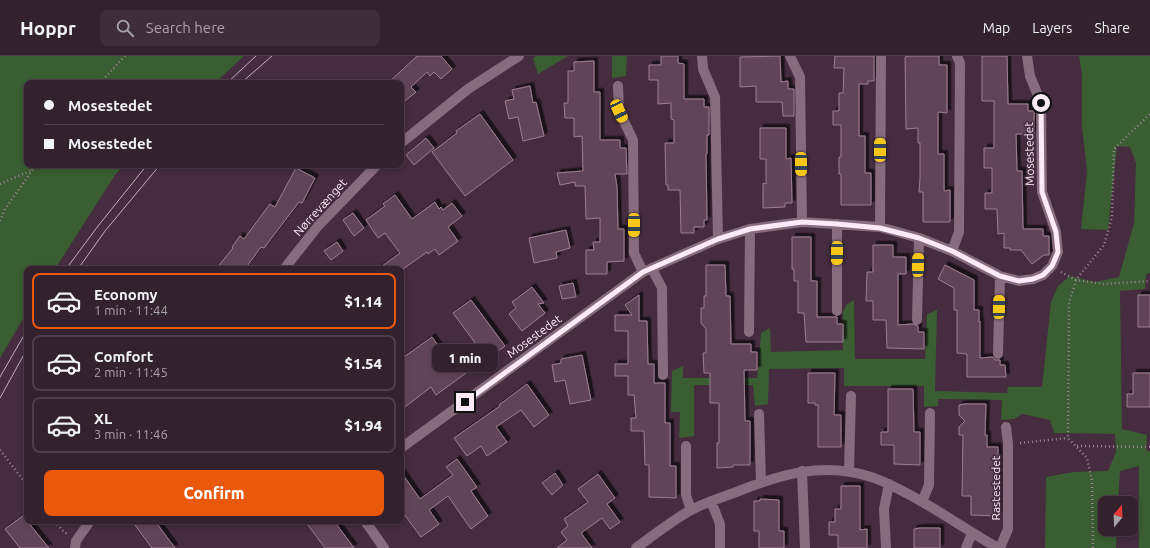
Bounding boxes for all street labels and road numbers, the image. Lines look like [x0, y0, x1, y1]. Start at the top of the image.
street label: Mosestedet [1022, 122, 1036, 186]
street label: Nørrevænget [291, 176, 349, 238]
street label: Mosestedet [504, 312, 564, 360]
street label: Rastestedet [989, 455, 1002, 521]

